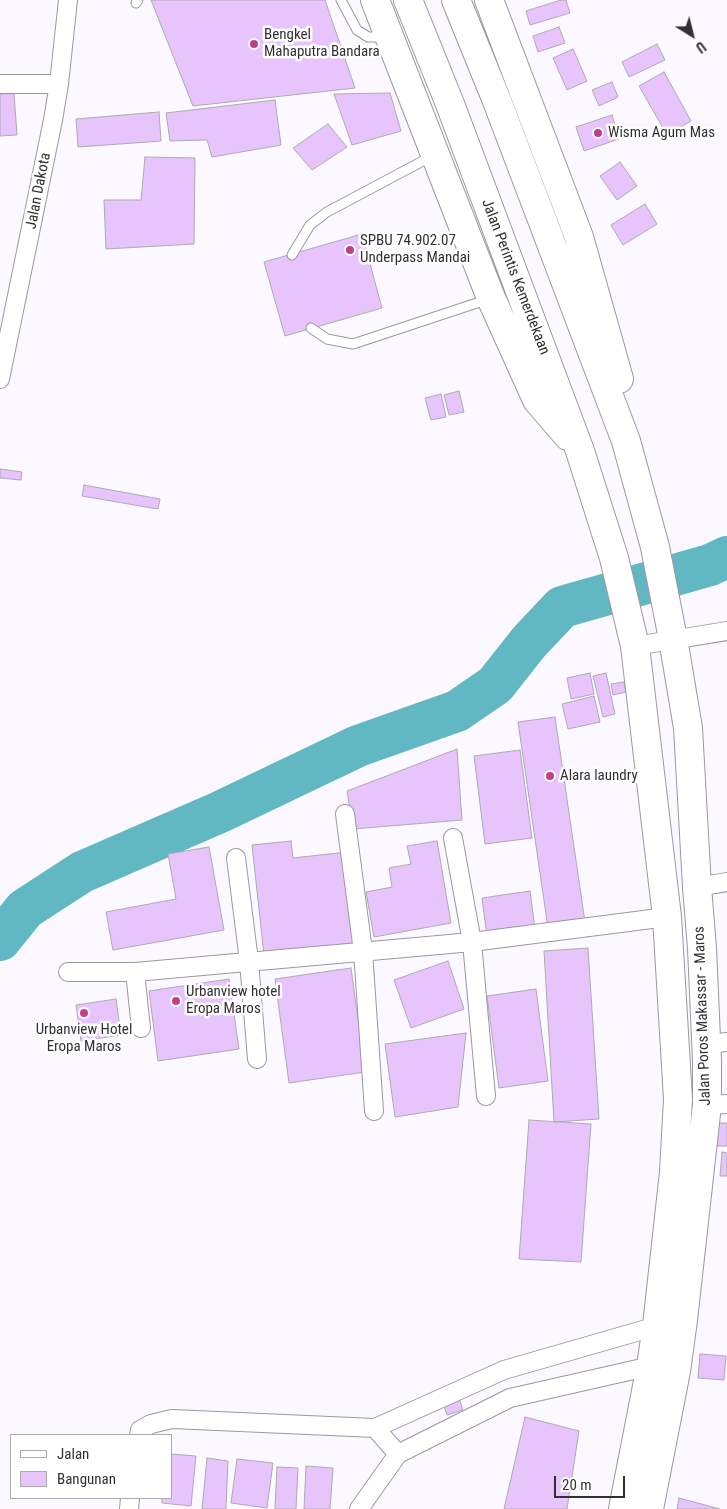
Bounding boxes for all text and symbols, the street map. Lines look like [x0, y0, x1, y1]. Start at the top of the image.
north arrow [667, 10, 717, 60]
place label: Bengkel Mahaputra Bandara [264, 26, 380, 61]
marker: Bengkel Mahaputra Bandara [248, 38, 260, 50]
text: U [693, 38, 709, 56]
place label: Wisma Agum Mas [608, 124, 715, 142]
marker: Wisma Agum Mas [592, 127, 604, 139]
street label: Jalan Dakota [23, 151, 55, 231]
street label: Jalan Perintis Kemerdekaan [477, 197, 553, 357]
place label: SPBU 74.902.07 Underpass Mandai [360, 232, 470, 267]
marker: SPBU 74.902.07 Underpass Mandai [344, 244, 356, 256]
place label: Alara laundry [560, 767, 638, 785]
marker: Alara laundry [544, 770, 556, 782]
street label: Jalan Poros Makassar - Maros [691, 926, 715, 1106]
place label: Urbanview hotel Eropa Maros [186, 983, 281, 1018]
marker: Urbanview hotel Eropa Maros [170, 995, 182, 1007]
marker: Urbanview Hotel Eropa Maros [78, 1007, 90, 1019]
place label: Urbanview Hotel Eropa Maros [36, 1021, 132, 1056]
legend [10, 1434, 172, 1499]
text: Jalan [57, 1445, 89, 1463]
scale bar [557, 1466, 628, 1498]
text: Bangunan [57, 1470, 116, 1488]
text: 20 m [562, 1476, 592, 1494]

